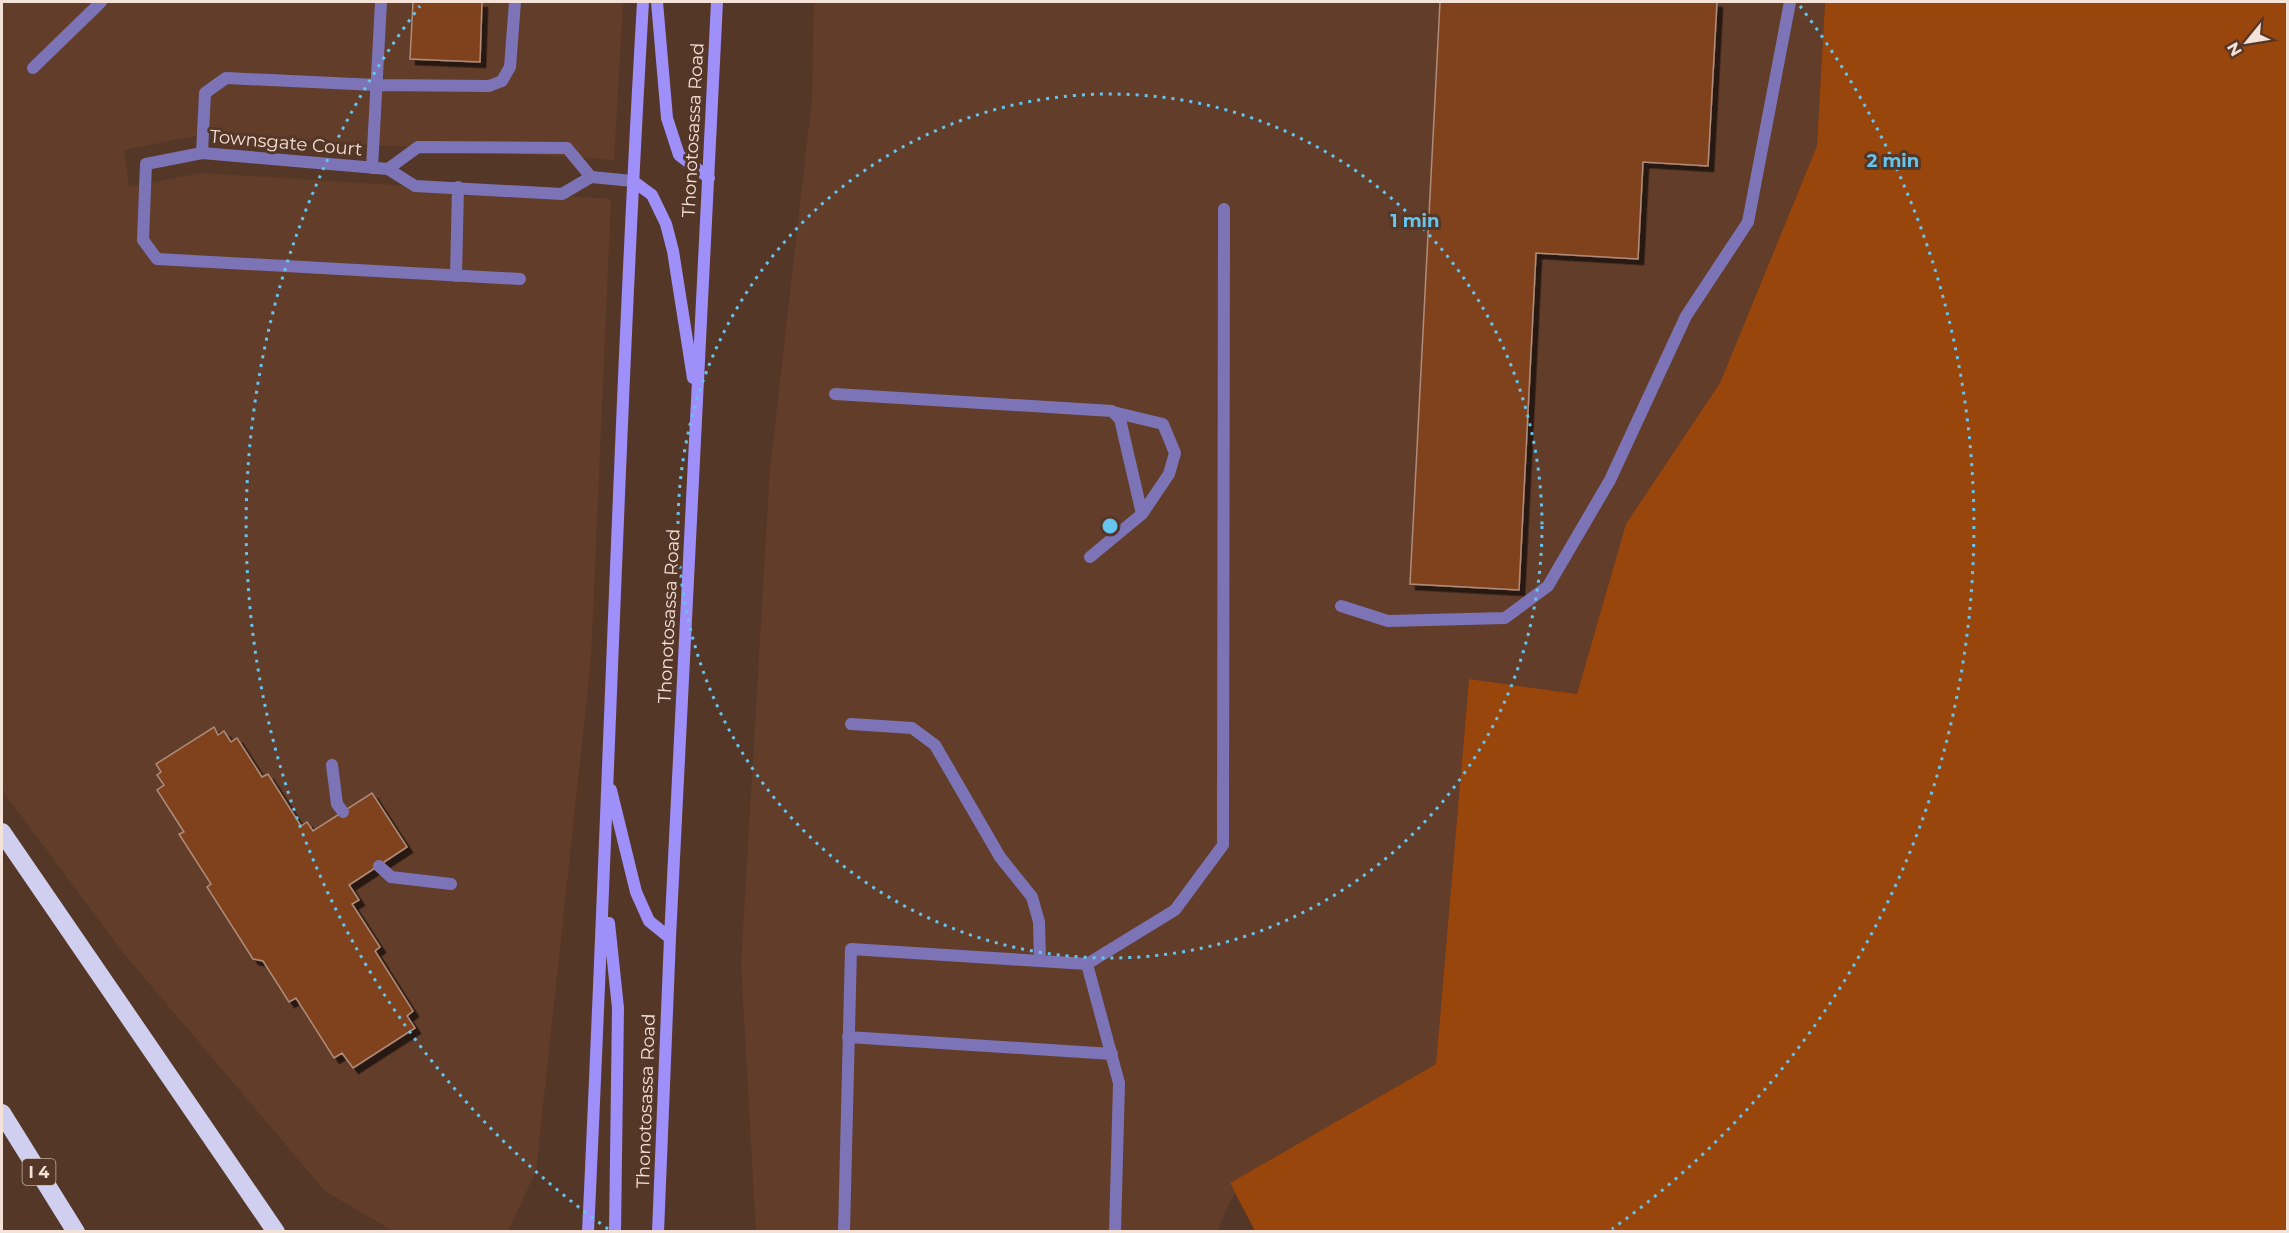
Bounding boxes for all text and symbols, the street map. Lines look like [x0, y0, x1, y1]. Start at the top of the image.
north arrow [2217, 12, 2277, 72]
text: N [2223, 39, 2246, 60]
street label: Thonotosassa Road [677, 42, 709, 218]
street label: Townsgate Court [209, 125, 363, 161]
text: 2 min [1867, 150, 1919, 172]
text: 1 min [1391, 210, 1439, 232]
centre of rings [1100, 516, 1120, 536]
street label: Thonotosassa Road [653, 528, 685, 704]
street label: Thonotosassa Road [632, 1013, 660, 1189]
road number: I 4 [22, 1159, 56, 1185]

